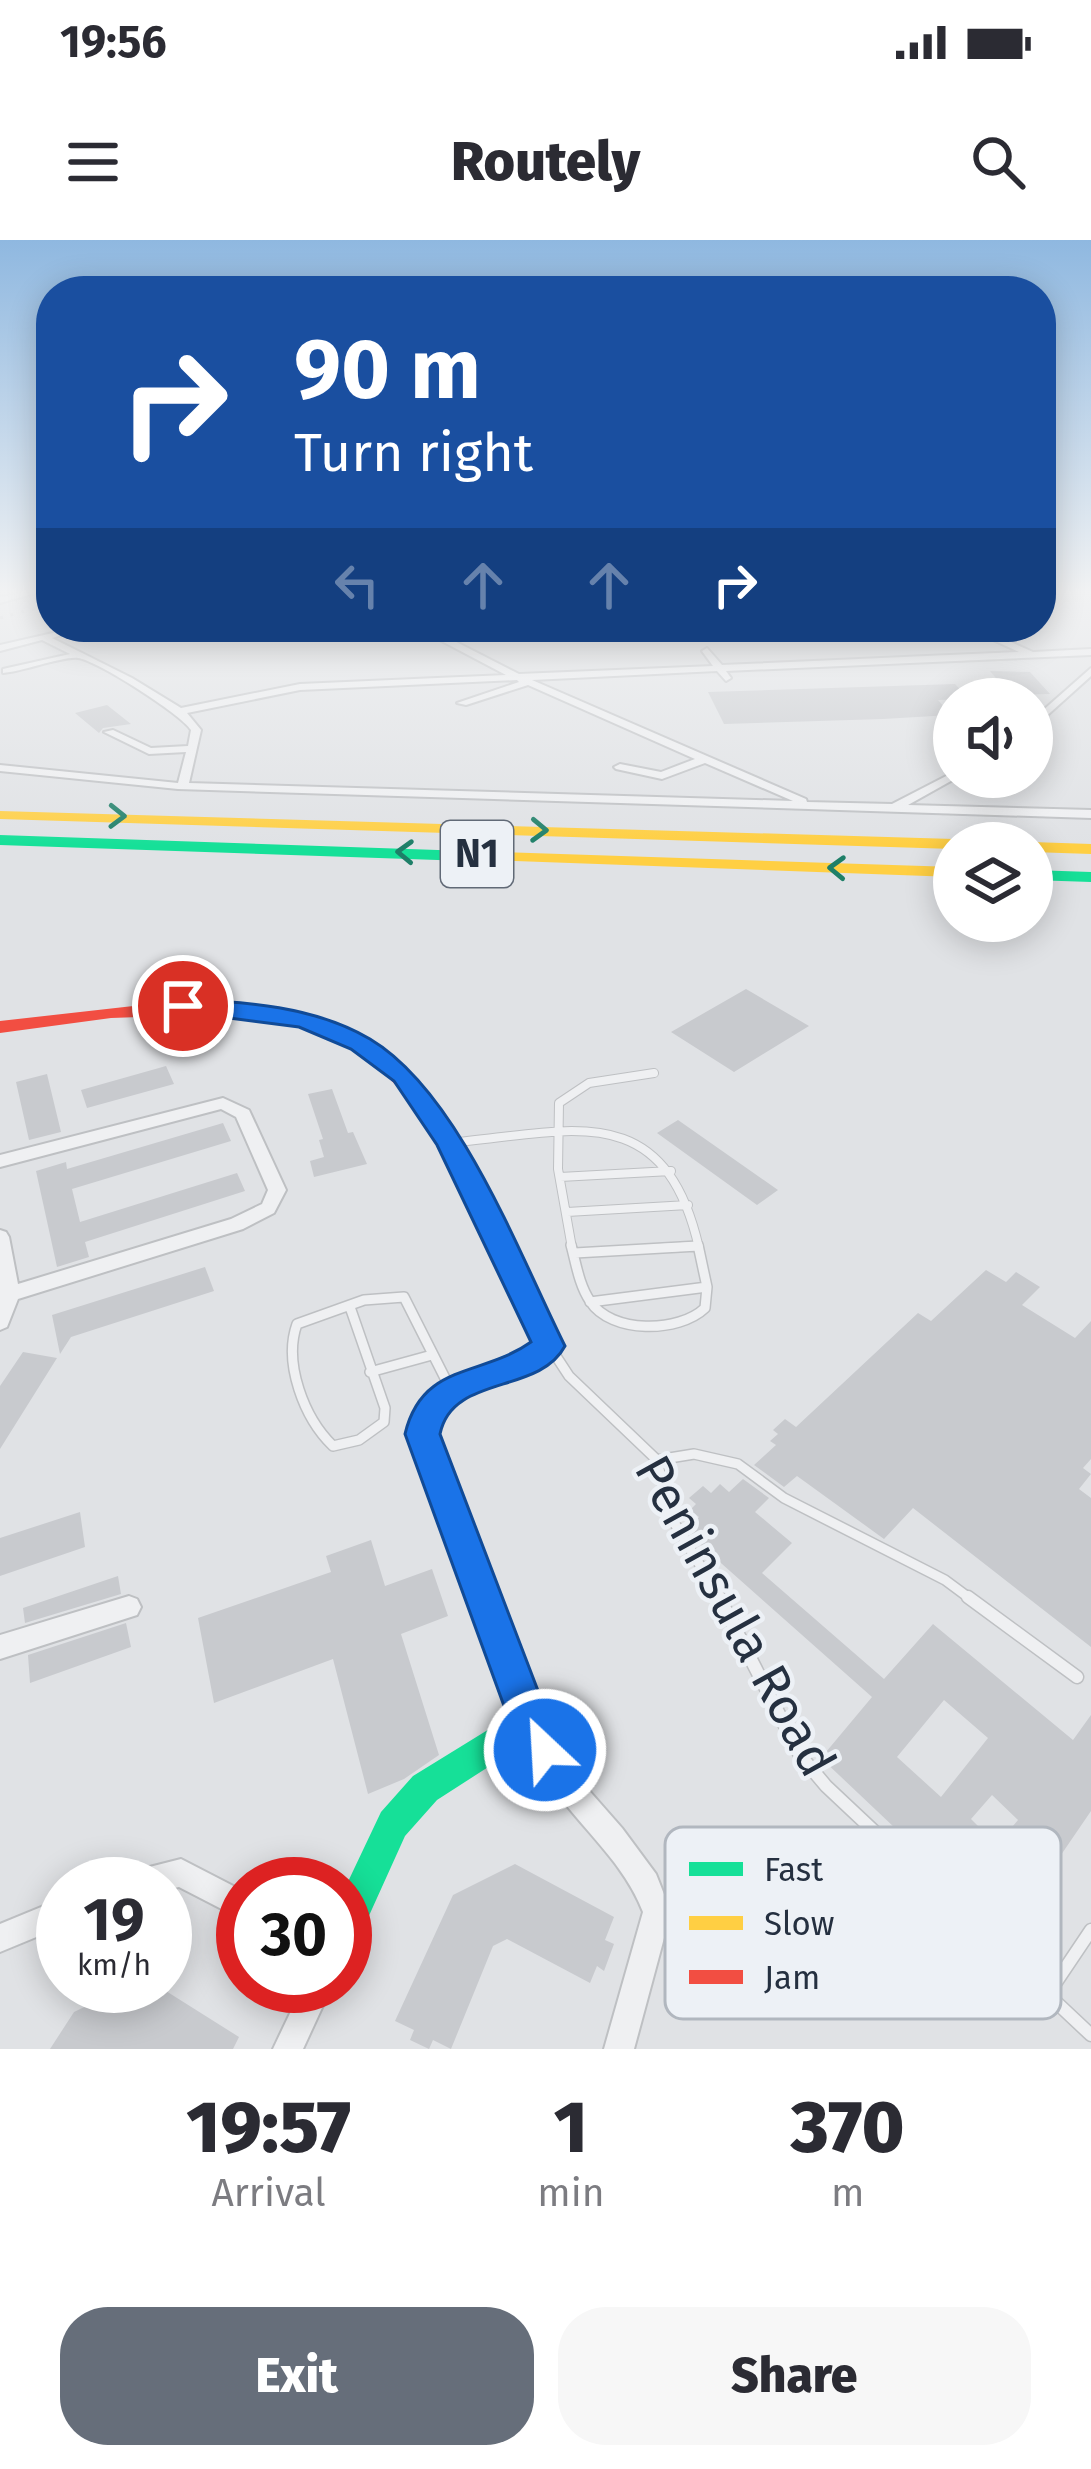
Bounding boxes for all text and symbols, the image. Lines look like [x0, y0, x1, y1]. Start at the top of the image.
text: 19:56 [60, 15, 167, 69]
icon: menu [60, 129, 126, 195]
icon: search [965, 129, 1031, 195]
text: Routely [451, 130, 640, 194]
text: 90 m [294, 319, 481, 420]
icon: right [96, 324, 252, 480]
text: Turn right [294, 421, 533, 485]
icon: left [324, 552, 390, 618]
icon: ahead [450, 552, 516, 618]
icon: ahead [576, 552, 642, 618]
icon: right [702, 552, 768, 618]
map controls [933, 678, 1053, 942]
button: sound [933, 678, 1053, 798]
one-way arrow [108, 802, 127, 828]
one-way arrow [531, 817, 549, 843]
road number: N1 [441, 821, 513, 887]
button: layers [933, 822, 1053, 942]
one-way arrow [395, 839, 414, 865]
one-way arrow [827, 855, 846, 881]
pin [132, 955, 234, 1057]
icon: arrive [150, 973, 216, 1039]
street label: Peninsula Road [621, 1445, 849, 1787]
position arrow [482, 1687, 608, 1813]
legend [665, 1827, 1061, 2019]
text: Fast [764, 1850, 823, 1890]
speed limit sign: 30 [216, 1857, 372, 2013]
text: 19 [83, 1884, 145, 1956]
text: Slow [764, 1904, 834, 1944]
text: km/h [77, 1947, 151, 1983]
text: Jam [764, 1958, 820, 1998]
text: 19:57 [186, 2085, 351, 2171]
text: 1 [554, 2085, 588, 2171]
text: 370 [791, 2085, 905, 2171]
text: Arrival [211, 2170, 326, 2216]
text: min [537, 2170, 605, 2216]
text: m [831, 2170, 864, 2216]
button: Exit [60, 2307, 534, 2445]
button: Share [558, 2307, 1031, 2445]

